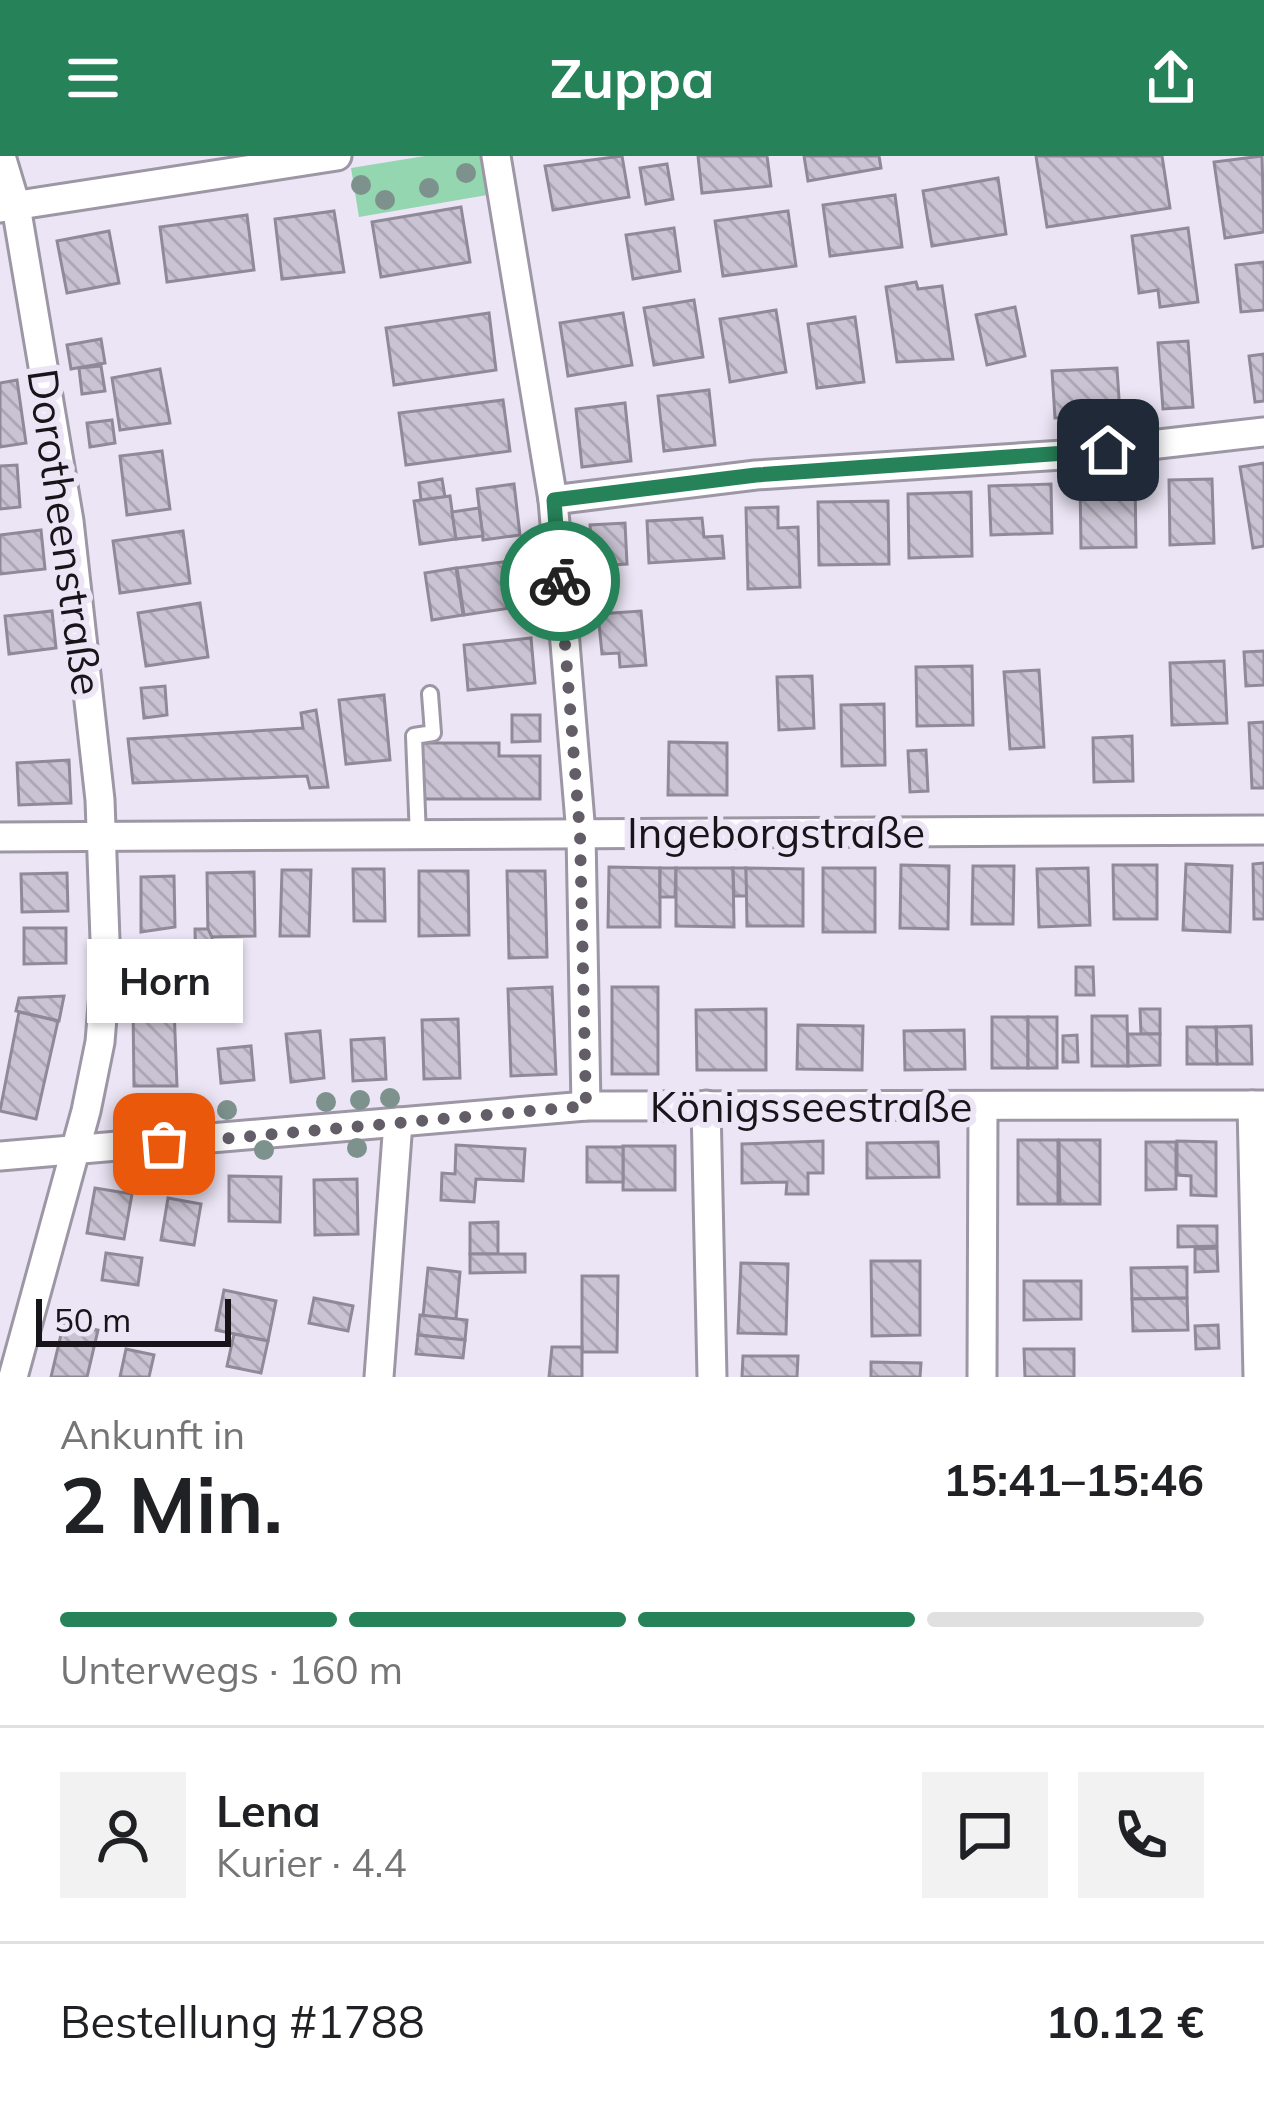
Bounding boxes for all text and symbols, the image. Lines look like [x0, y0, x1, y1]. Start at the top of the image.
text: Zuppa [550, 44, 714, 112]
icon: menu [60, 45, 126, 111]
icon: share [1138, 45, 1204, 111]
street label: Dorotheenstraße [16, 365, 115, 698]
pin [1057, 399, 1159, 501]
icon: home [1075, 417, 1141, 483]
courier [500, 521, 620, 641]
icon: bike [527, 548, 593, 614]
street label: Ingeborgstraße [627, 806, 925, 859]
callout: Horn [86, 940, 242, 1024]
text: Horn [119, 956, 211, 1005]
street label: Königsseestraße [650, 1080, 972, 1133]
pin [113, 1093, 215, 1195]
icon: bag [131, 1111, 197, 1177]
scale bar [36, 1293, 231, 1346]
text: 50 m [54, 1299, 131, 1340]
text: Ankunft in [60, 1410, 245, 1459]
text: 15:41–15:46 [943, 1451, 1204, 1507]
text: 2 Min. [60, 1455, 283, 1553]
text: Unterwegs · 160 m [60, 1645, 403, 1694]
button: person [60, 1772, 186, 1898]
button: chat [922, 1772, 1048, 1898]
button: phone [1078, 1772, 1204, 1898]
text: Lena [216, 1782, 321, 1838]
text: Kurier · 4.4 [216, 1838, 407, 1887]
text: Bestellung #1788 [60, 1993, 425, 2049]
text: 10.12 € [1046, 1993, 1204, 2049]

